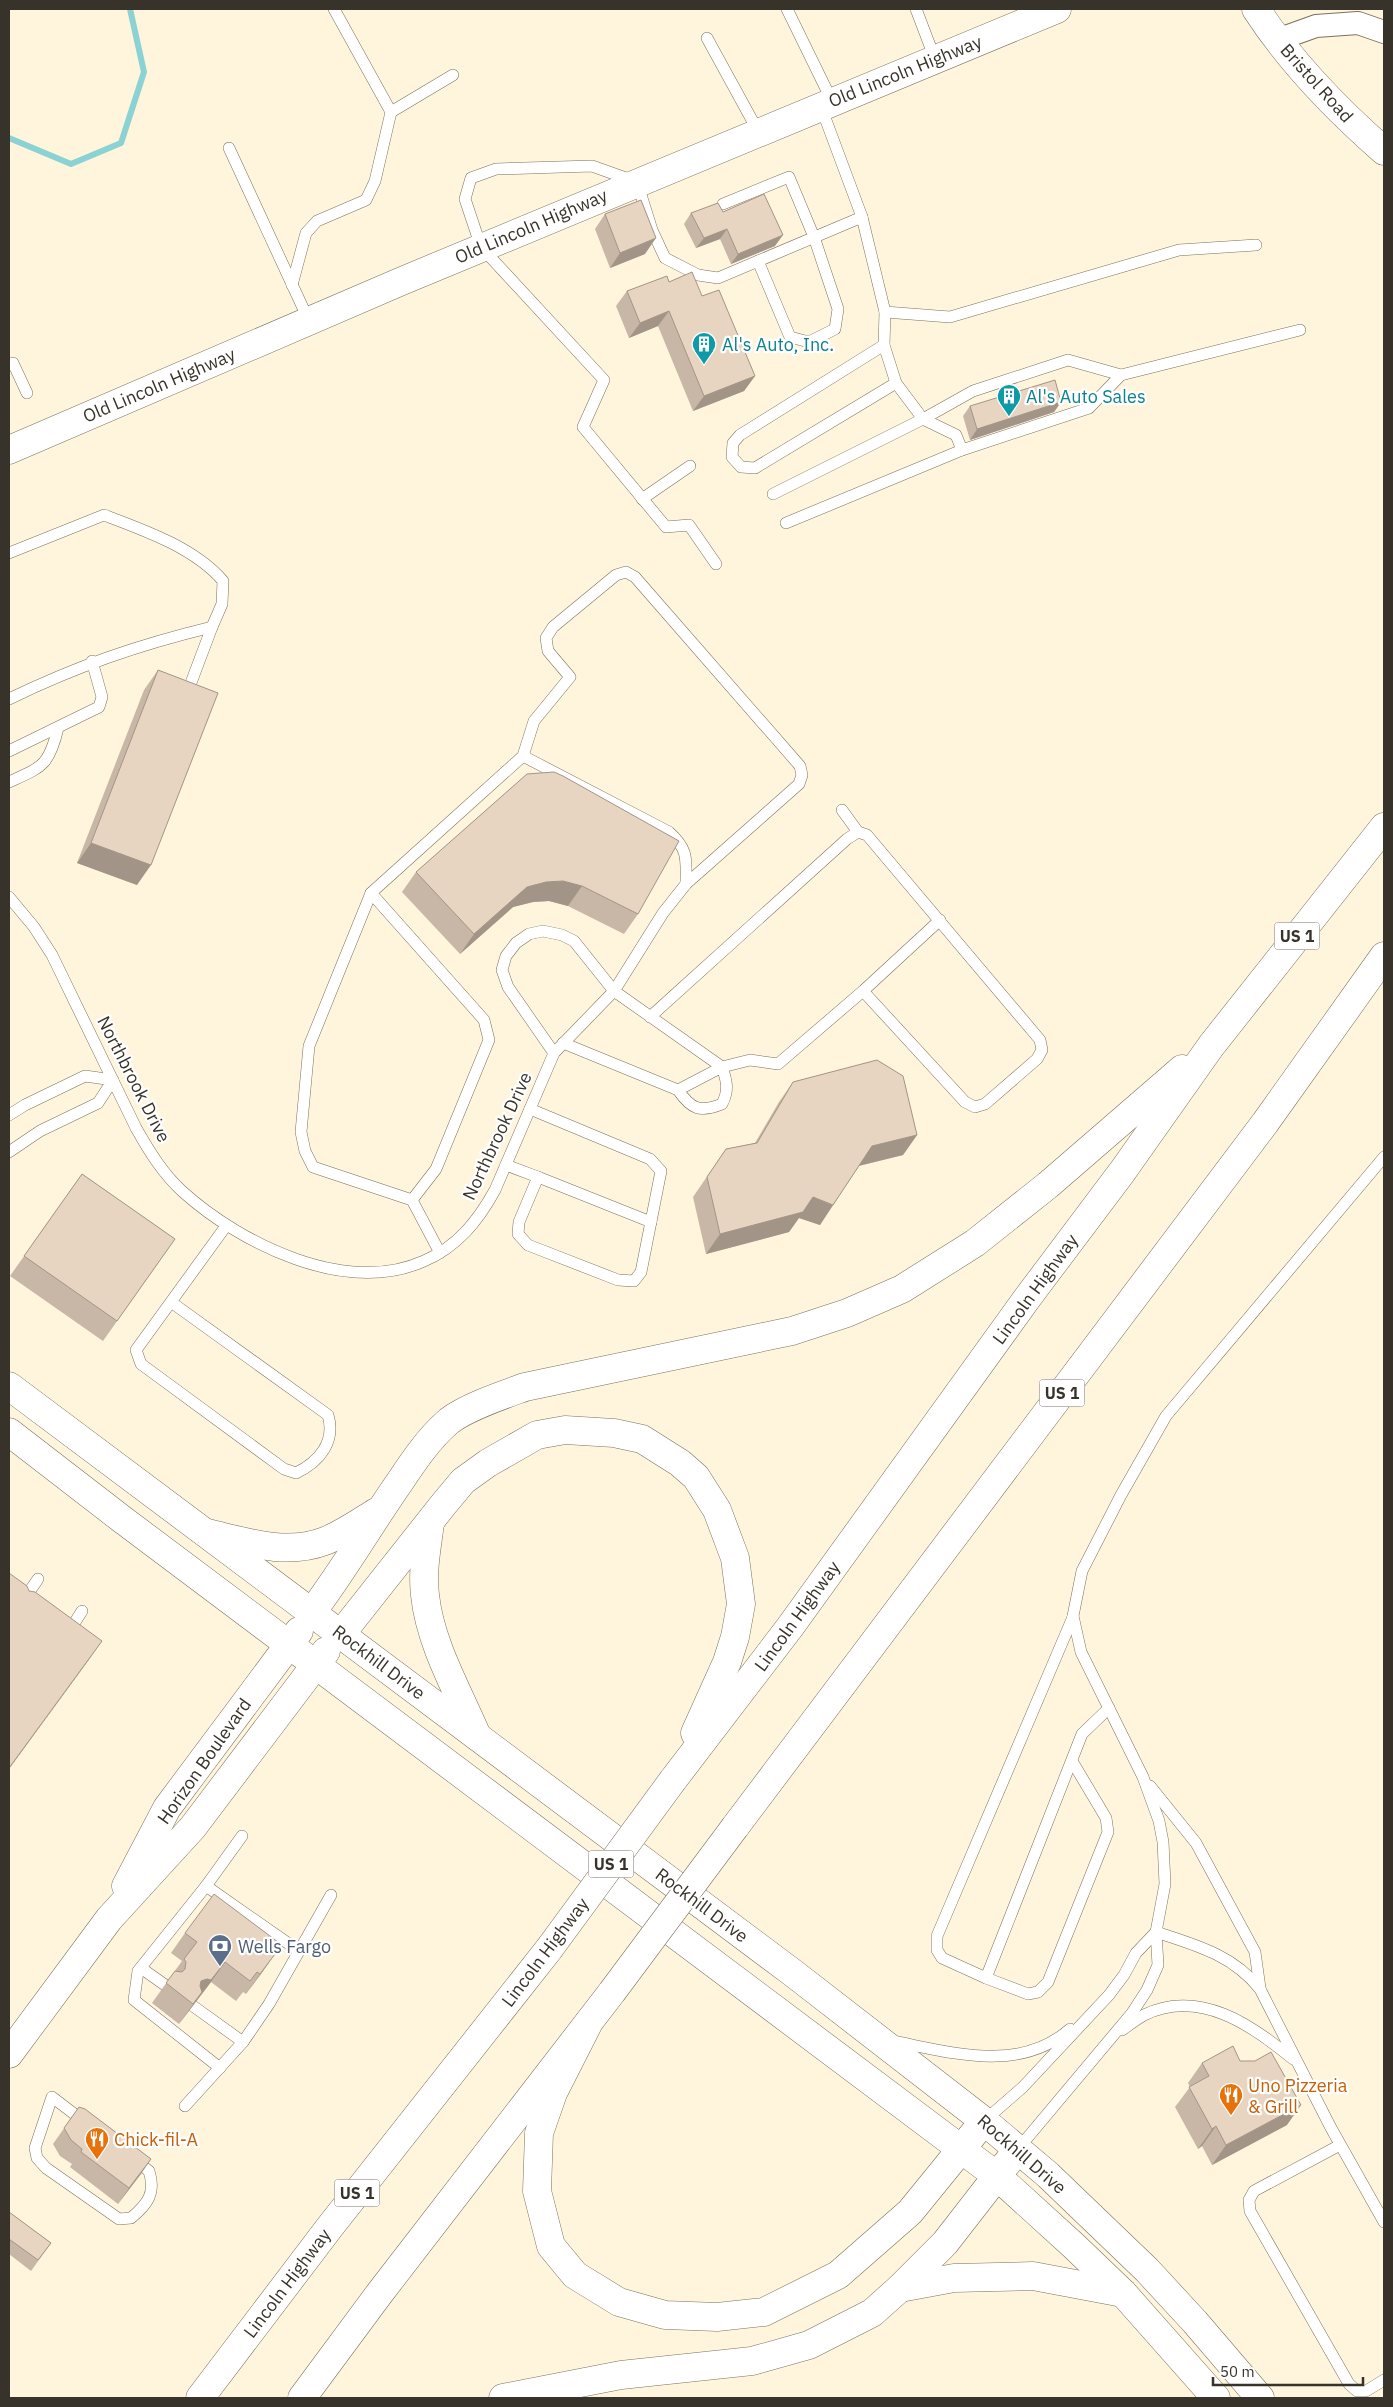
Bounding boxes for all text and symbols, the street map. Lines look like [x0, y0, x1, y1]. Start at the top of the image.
street label: Old Lincoln Highway [825, 30, 985, 112]
street label: Bristol Road [1276, 39, 1358, 127]
street label: Old Lincoln Highway [451, 183, 611, 269]
building icon: Al's Auto, Inc. [691, 331, 717, 365]
place label: Al's Auto, Inc. [722, 333, 834, 356]
street label: Old Lincoln Highway [79, 342, 239, 428]
building icon: Al's Auto Sales [996, 383, 1022, 417]
place label: Al's Auto Sales [1026, 385, 1146, 408]
road number: US 1 [1274, 922, 1320, 949]
street label: Northbrook Drive [92, 1012, 176, 1146]
street label: Northbrook Drive [457, 1068, 537, 1204]
street label: Lincoln Highway [987, 1229, 1083, 1349]
road number: US 1 [1040, 1380, 1084, 1406]
street label: Lincoln Highway [749, 1556, 845, 1676]
street label: Rockhill Drive [328, 1620, 430, 1704]
street label: Horizon Boulevard [152, 1694, 256, 1828]
road number: US 1 [588, 1850, 634, 1878]
street label: Rockhill Drive [651, 1863, 753, 1947]
street label: Lincoln Highway [496, 1893, 594, 2011]
bank icon: Wells Fargo [207, 1933, 233, 1967]
place label: Wells Fargo [238, 1935, 331, 1958]
place label: Uno Pizzeria & Grill [1248, 2074, 1348, 2118]
restaurant icon: Uno Pizzeria & Grill [1218, 2082, 1244, 2116]
street label: Rockhill Drive [973, 2109, 1071, 2199]
restaurant icon: Chick-fil-A [84, 2126, 110, 2160]
place label: Chick-fil-A [114, 2128, 199, 2151]
road number: US 1 [334, 2180, 380, 2206]
street label: Lincoln Highway [238, 2224, 336, 2342]
scale bar [1213, 2354, 1363, 2386]
text: 50 m [1220, 2362, 1255, 2381]

